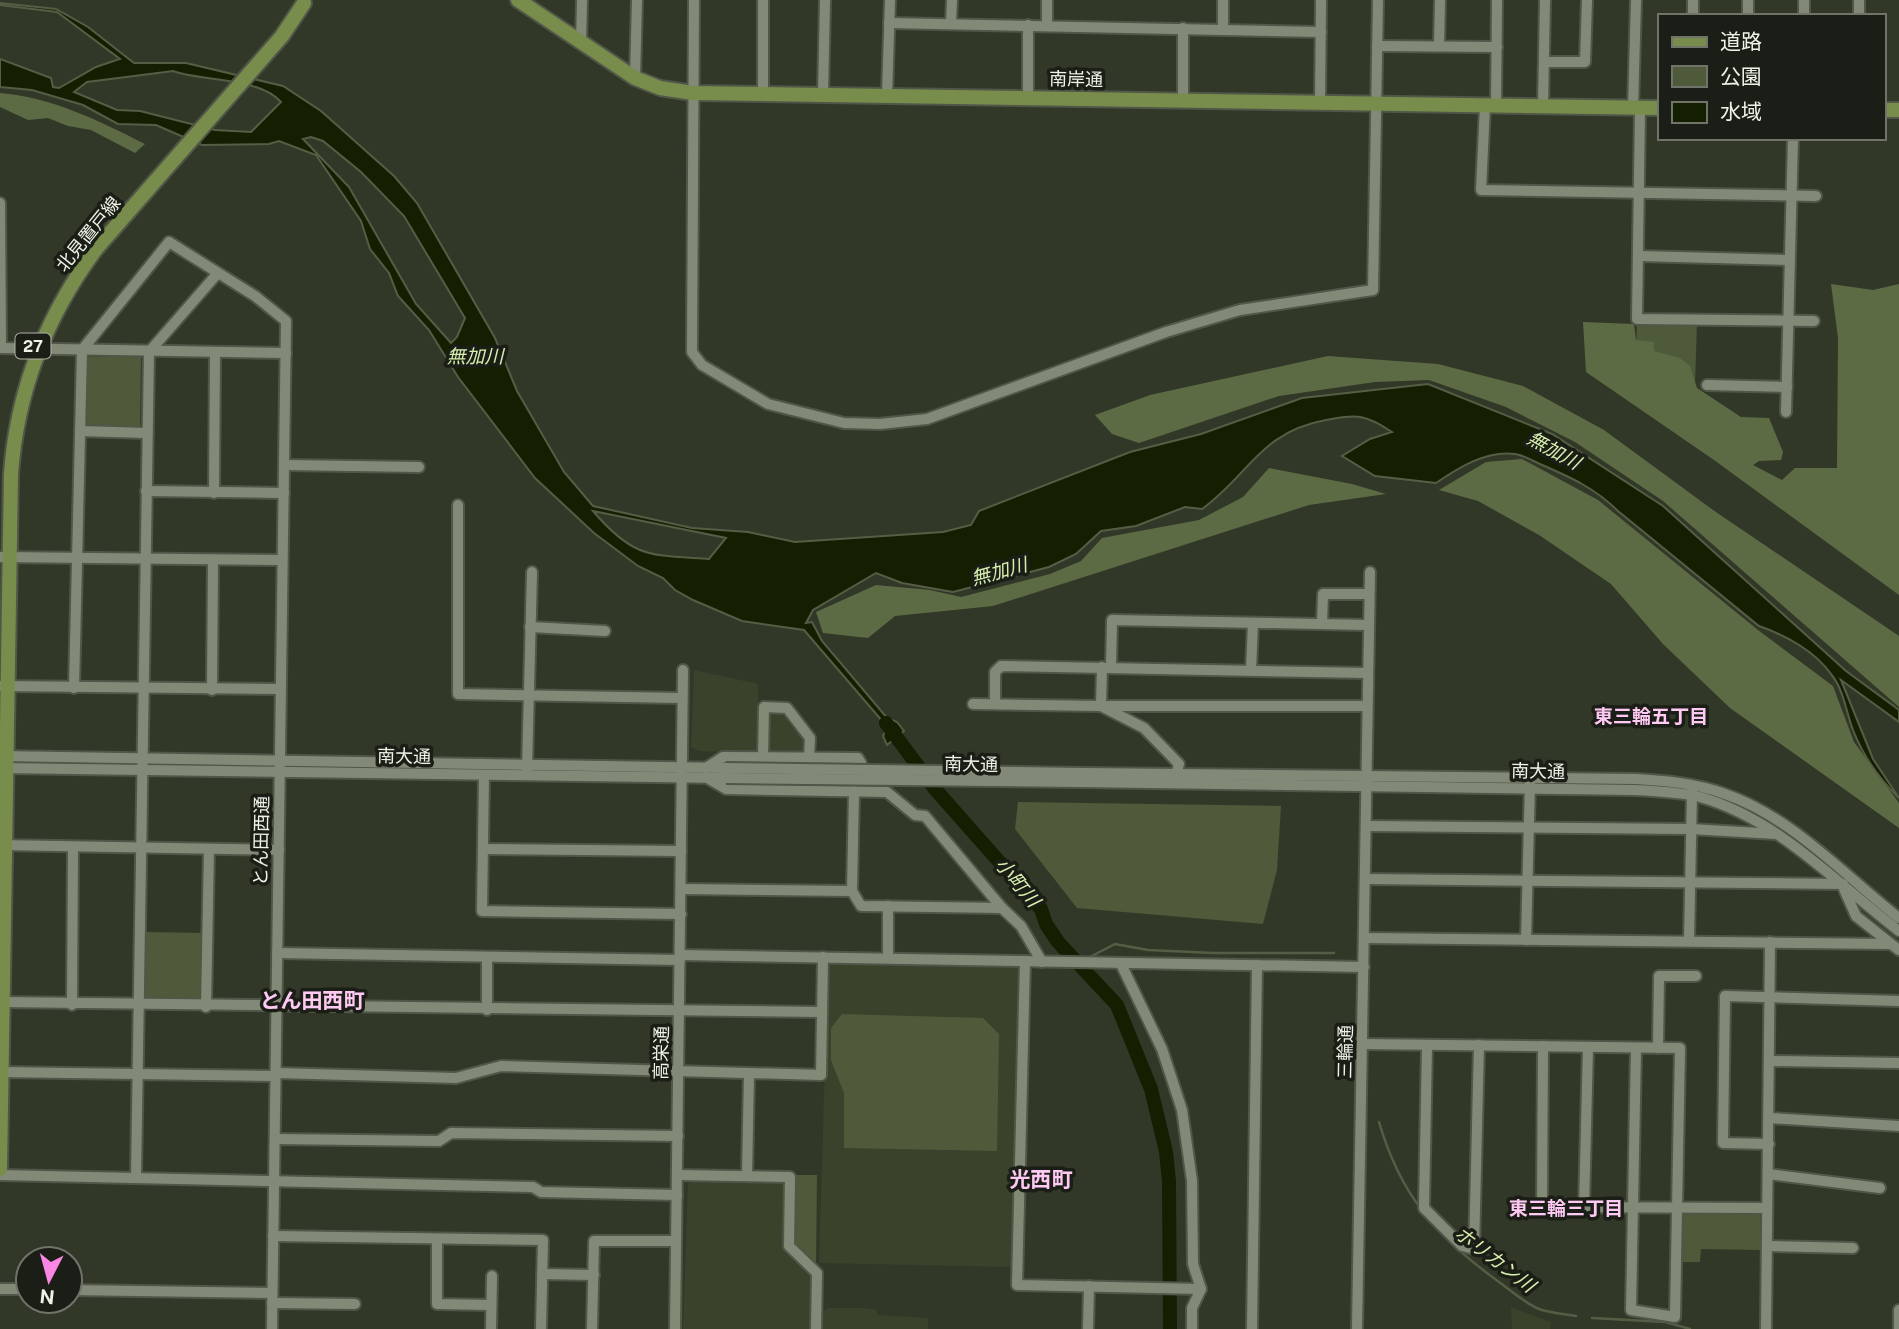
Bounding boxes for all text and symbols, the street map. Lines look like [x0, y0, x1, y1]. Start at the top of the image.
legend [1658, 14, 1885, 140]
text: 道路 [1720, 29, 1762, 54]
text: 公園 [1720, 64, 1762, 89]
street label: 南岸通 [1049, 68, 1103, 90]
text: 水域 [1720, 99, 1762, 124]
street label: 北見置戸線 [52, 192, 124, 276]
road number: 27 [16, 334, 50, 358]
water label: 無加川 [446, 345, 505, 367]
water label: 無加川 [1524, 427, 1586, 474]
water label: 無加川 [969, 552, 1031, 589]
district label: 東三輪五丁目 [1594, 705, 1708, 727]
street label: 南大通 [377, 745, 431, 767]
street label: 南大通 [944, 753, 998, 775]
street label: 南大通 [1511, 760, 1565, 782]
street label: とん田西通 [250, 796, 272, 886]
water label: 小町川 [991, 853, 1046, 912]
district label: とん田西町 [260, 988, 365, 1013]
street label: 三輪通 [1334, 1025, 1356, 1079]
street label: 高栄通 [650, 1026, 672, 1080]
district label: 光西町 [1010, 1167, 1073, 1192]
district label: 東三輪三丁目 [1509, 1197, 1623, 1219]
water label: ホリカン川 [1450, 1222, 1541, 1298]
north arrow [14, 1245, 84, 1315]
text: N [39, 1285, 56, 1309]

